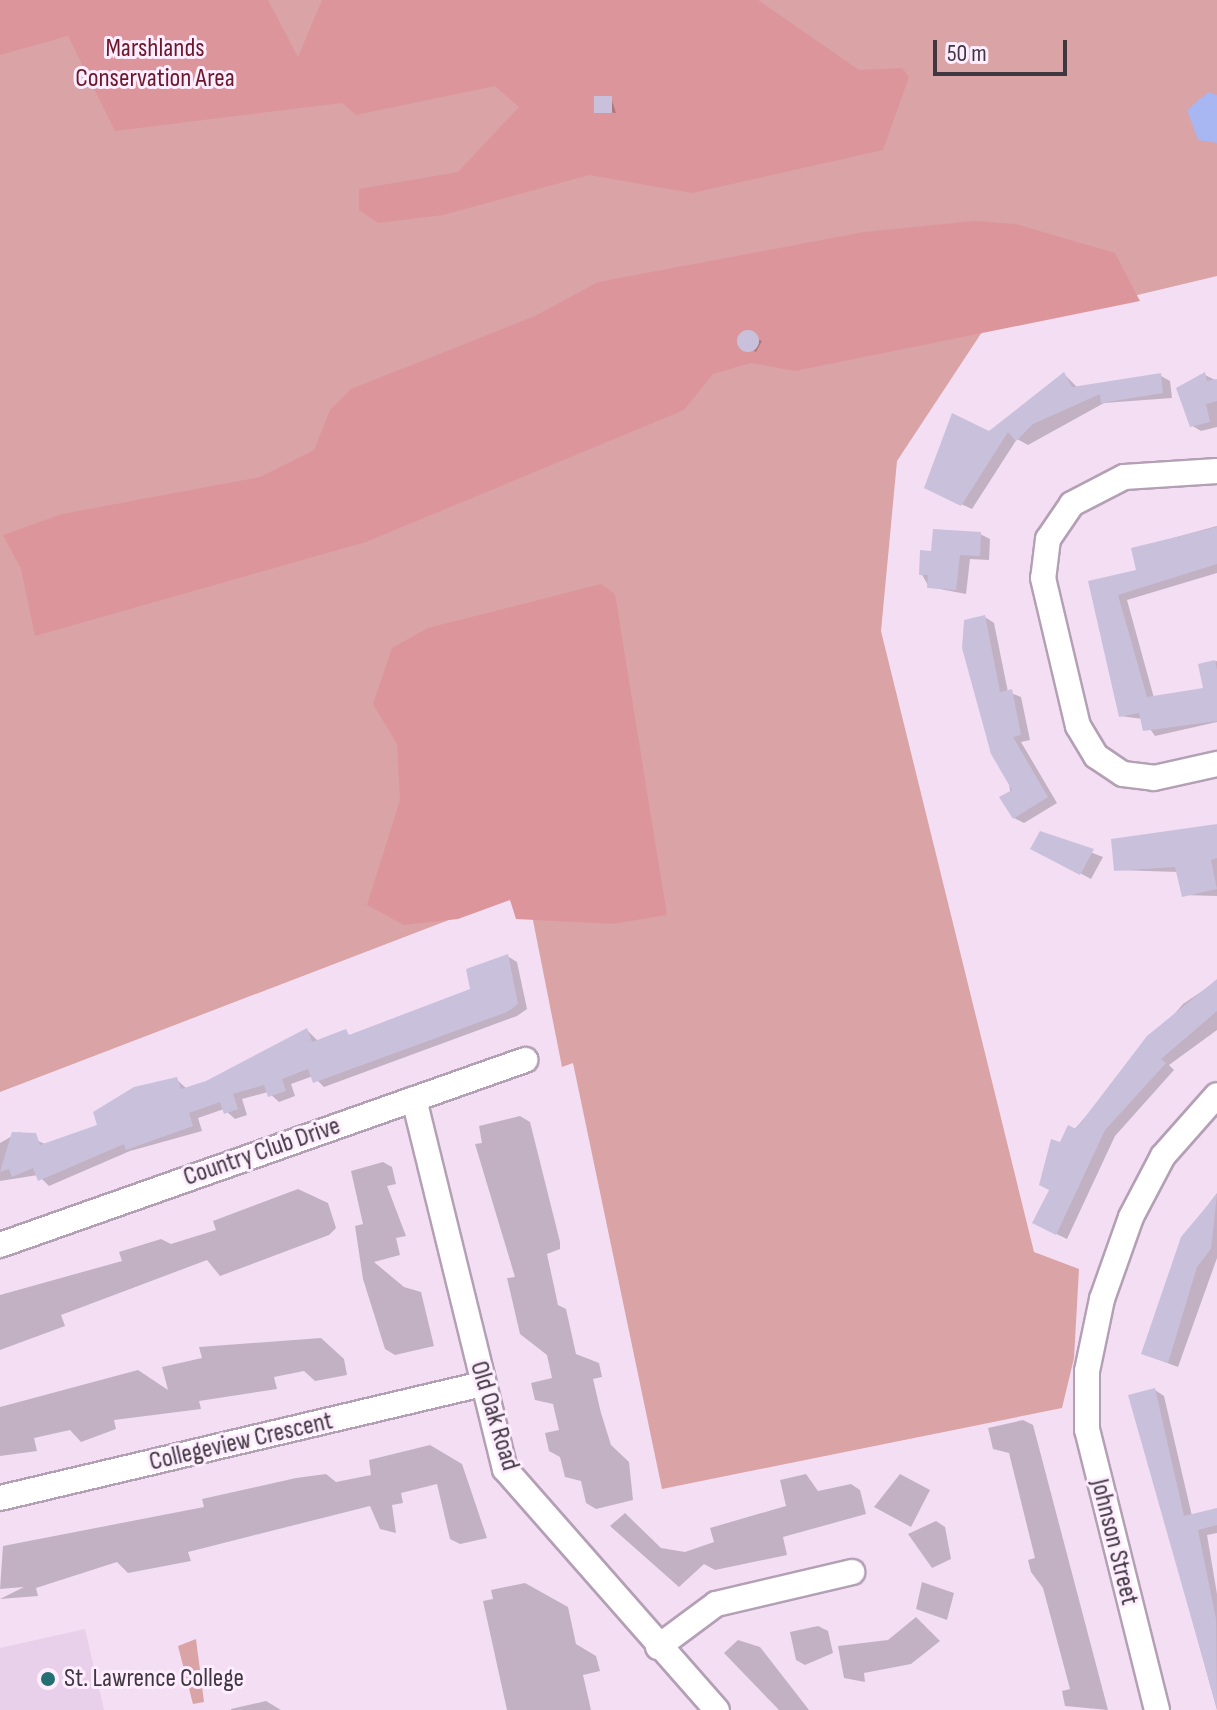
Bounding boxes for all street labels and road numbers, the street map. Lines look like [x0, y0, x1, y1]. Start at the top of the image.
street label: Country Club Drive [180, 1111, 344, 1193]
street label: Old Oak Road [463, 1358, 525, 1474]
street label: Collegeview Crescent [146, 1406, 336, 1478]
street label: Johnson Street [1083, 1476, 1145, 1608]

